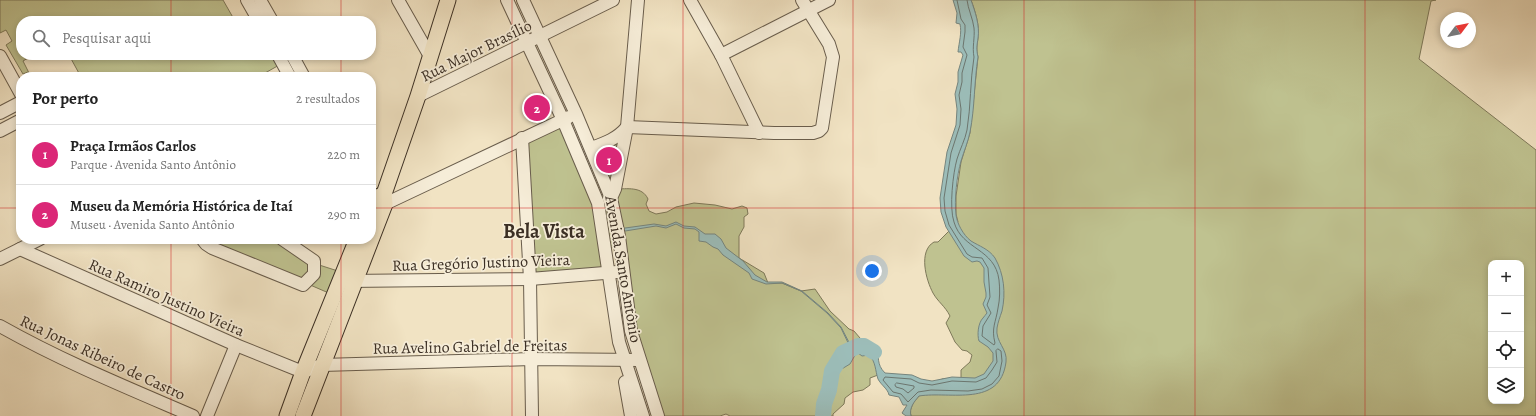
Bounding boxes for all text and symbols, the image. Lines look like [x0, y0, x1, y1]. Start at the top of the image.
north arrow [1440, 12, 1476, 48]
street label: Rua Major Brasílio [417, 15, 536, 87]
search box [16, 16, 376, 60]
icon: search [30, 27, 52, 49]
text: Pesquisar aqui [62, 28, 151, 48]
text: Por perto [32, 87, 98, 110]
text: 2 resultados [296, 90, 360, 107]
pin: 2 [524, 93, 550, 123]
text: Praça Irmãos Carlos [70, 136, 196, 156]
pin: 1 [596, 145, 622, 175]
text: 1 [43, 146, 47, 163]
text: 220 m [327, 146, 360, 163]
text: Parque · Avenida Santo Antônio [70, 156, 236, 173]
street label: Avenida Santo Antônio [599, 193, 647, 344]
text: Museu da Memória Histórica de Itaí [70, 196, 293, 216]
text: 2 [42, 206, 48, 223]
text: 290 m [328, 206, 360, 223]
text: Museu · Avenida Santo Antônio [70, 216, 234, 233]
district label: Bela Vista [503, 218, 585, 245]
street label: Rua Gregório Justino Vieira [392, 249, 571, 277]
street label: Rua Ramiro Justino Vieira [85, 254, 249, 342]
map controls [1488, 260, 1524, 404]
button: + [1488, 260, 1524, 296]
your location [862, 261, 882, 281]
button: − [1488, 296, 1524, 332]
street label: Rua Jonas Ribeiro de Castro [16, 310, 189, 406]
button: locate [1488, 332, 1524, 368]
street label: Rua Avelino Gabriel de Freitas [373, 334, 567, 360]
button: layers [1488, 368, 1524, 404]

